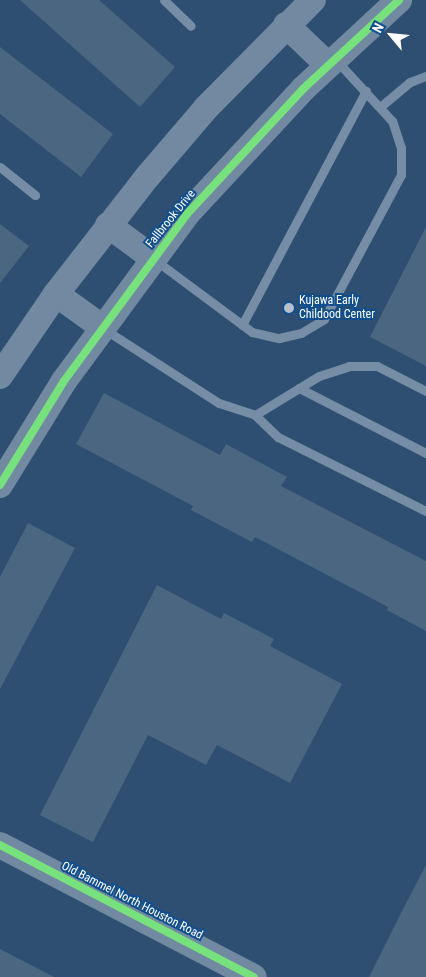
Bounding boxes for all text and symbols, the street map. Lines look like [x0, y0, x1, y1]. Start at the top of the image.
north arrow [366, 10, 416, 60]
text: N [369, 20, 387, 36]
street label: Fallbrook Drive [143, 187, 199, 251]
place label: Kujawa Early Childood Center [299, 294, 375, 322]
marker: Kujawa Early Childood Center [283, 302, 295, 314]
street label: Old Bammel North Houston Road [59, 859, 205, 943]

